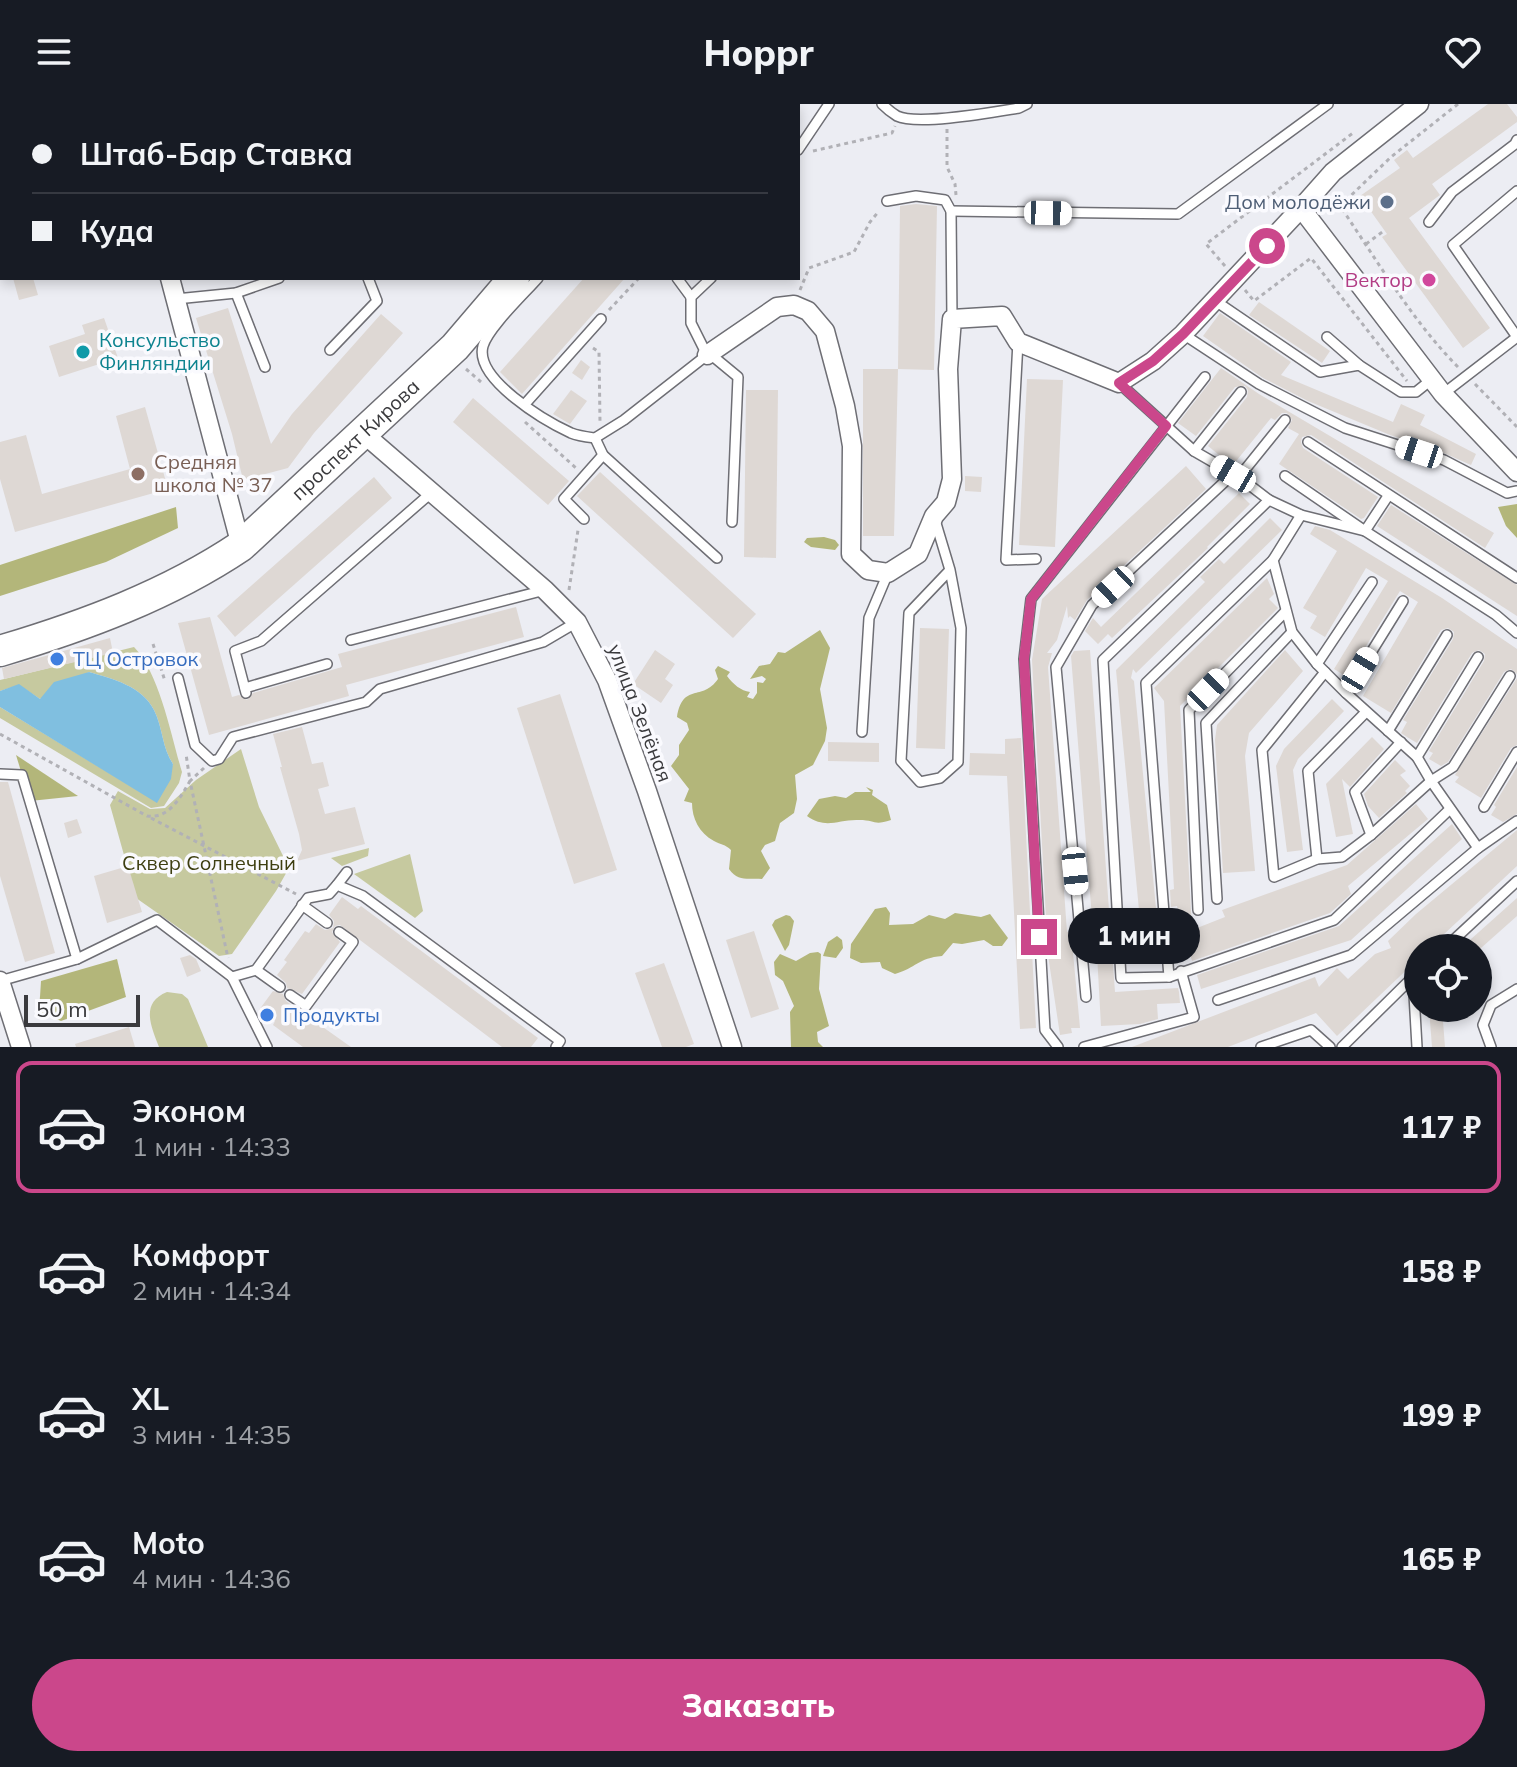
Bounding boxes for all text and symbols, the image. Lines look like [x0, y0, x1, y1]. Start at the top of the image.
icon: menu [32, 30, 76, 74]
text: Hoppr [703, 30, 814, 75]
icon: heart [1441, 30, 1485, 74]
text: Штаб-Бар Ставка [80, 135, 353, 173]
place label: Дом молодёжи [1225, 189, 1371, 214]
marker: Дом молодёжи [1378, 193, 1396, 211]
car [1024, 201, 1072, 225]
text: Куда [80, 212, 154, 250]
route start [1249, 228, 1285, 264]
place label: Вектор [1345, 267, 1413, 292]
marker: Вектор [1420, 271, 1438, 289]
place label: Консульство Финляндии [99, 327, 221, 375]
marker: Консульство Финляндии [74, 343, 92, 361]
street label: проспект Кирова [286, 374, 424, 505]
car [1392, 433, 1446, 471]
place label: Средняя школа № 37 [154, 449, 273, 497]
car [1206, 452, 1260, 496]
marker: Средняя школа № 37 [129, 465, 147, 483]
car [1087, 562, 1139, 612]
street label: улица Зелёная [603, 640, 678, 785]
car [1337, 643, 1383, 697]
place label: ТЦ Островок [73, 646, 199, 671]
marker: ТЦ Островок [48, 650, 66, 668]
car [1183, 664, 1233, 716]
car [1061, 846, 1089, 896]
park label: Сквер Солнечный [122, 850, 296, 875]
callout: 1 мин [1067, 909, 1199, 965]
route end [1021, 919, 1057, 955]
text: 1 мин [1097, 919, 1171, 952]
map controls [1404, 934, 1492, 1022]
button: locate [1404, 934, 1492, 1022]
scale bar [24, 991, 140, 1027]
text: 50 m [36, 995, 87, 1023]
place label: Продукты [283, 1002, 380, 1027]
marker: Продукты [258, 1006, 276, 1024]
icon: car [36, 1091, 108, 1163]
text: Эконом [132, 1092, 246, 1130]
text: 117 ₽ [1401, 1108, 1481, 1146]
text: 1 мин · 14:33 [132, 1130, 291, 1163]
icon: car [36, 1235, 108, 1307]
text: Комфорт [132, 1236, 269, 1274]
text: 158 ₽ [1401, 1252, 1481, 1290]
text: 2 мин · 14:34 [132, 1274, 291, 1307]
icon: car [36, 1379, 108, 1451]
text: XL [132, 1380, 169, 1418]
text: 199 ₽ [1401, 1396, 1481, 1434]
text: 3 мин · 14:35 [132, 1418, 291, 1451]
icon: car [36, 1523, 108, 1595]
text: Moto [132, 1524, 205, 1562]
text: 165 ₽ [1401, 1540, 1481, 1578]
text: 4 мин · 14:36 [132, 1562, 291, 1595]
button: Заказать [32, 1659, 1485, 1751]

